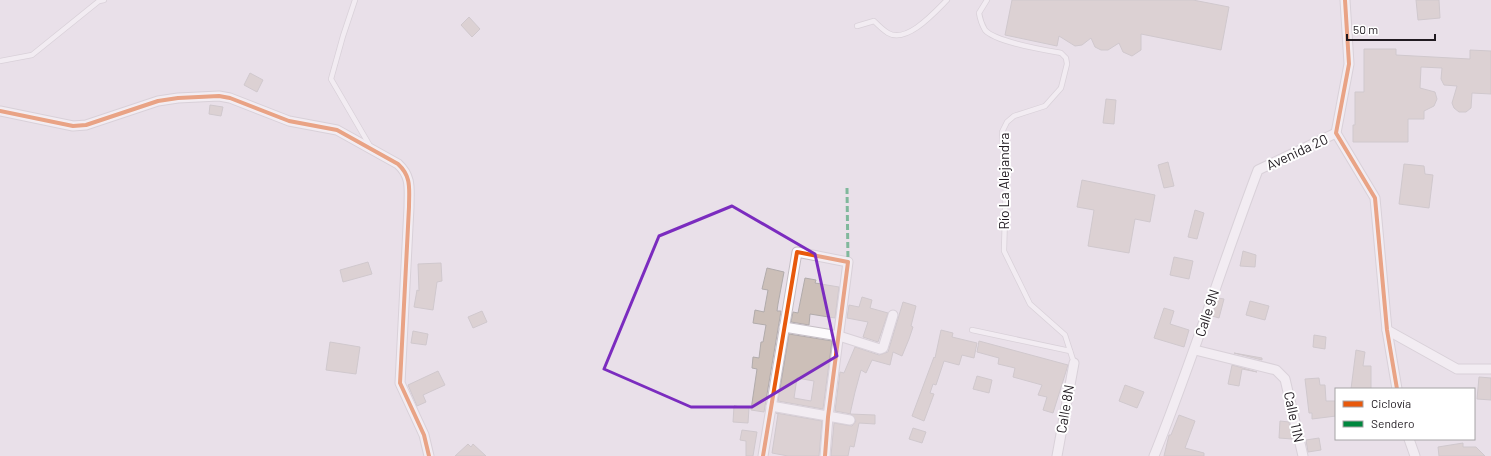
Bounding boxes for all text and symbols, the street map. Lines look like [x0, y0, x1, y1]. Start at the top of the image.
scale bar [1347, 16, 1435, 42]
text: 50 m [1353, 22, 1378, 36]
street label: Avenida 20 [1263, 130, 1330, 173]
street label: Río La Alejandra [995, 133, 1012, 229]
street label: Calle 9N [1191, 287, 1222, 339]
street label: Calle 8N [1052, 383, 1077, 435]
legend [1335, 388, 1475, 440]
street label: Calle 11N [1281, 390, 1308, 444]
text: Ciclovía [1371, 396, 1411, 410]
text: Sendero [1371, 416, 1415, 430]

